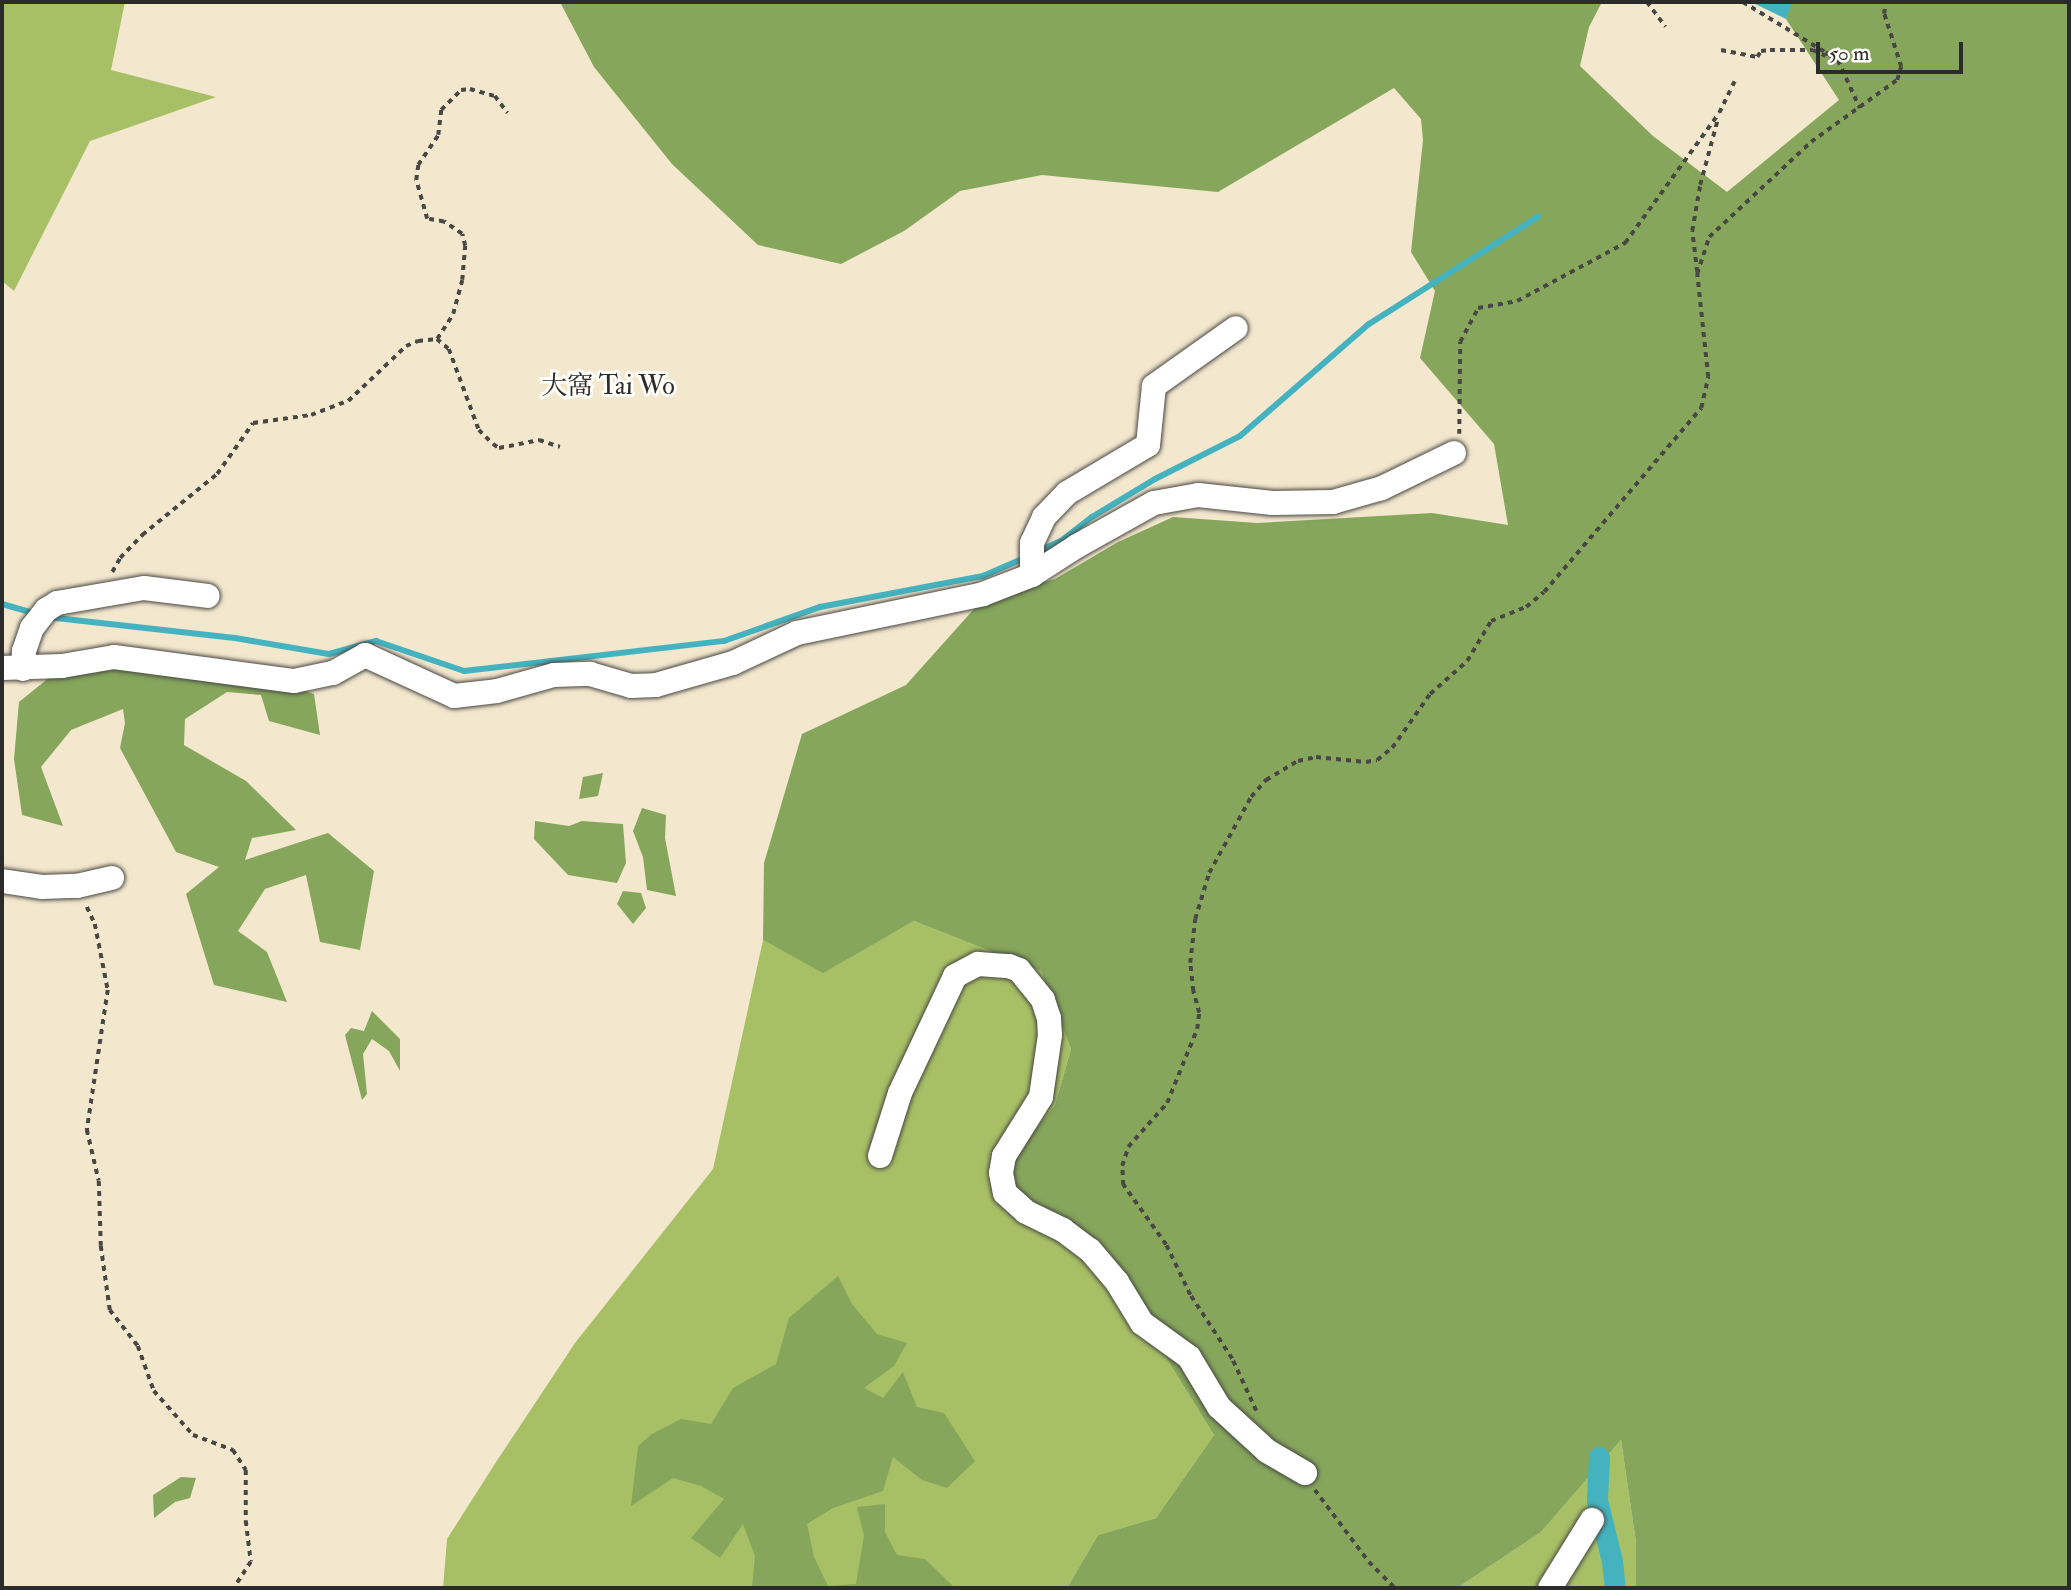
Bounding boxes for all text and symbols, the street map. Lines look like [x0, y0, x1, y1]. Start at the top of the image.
scale bar [1819, 28, 1966, 72]
text: 50 m [1829, 40, 1870, 67]
district label: 大窩 Tai Wo [541, 371, 675, 403]

